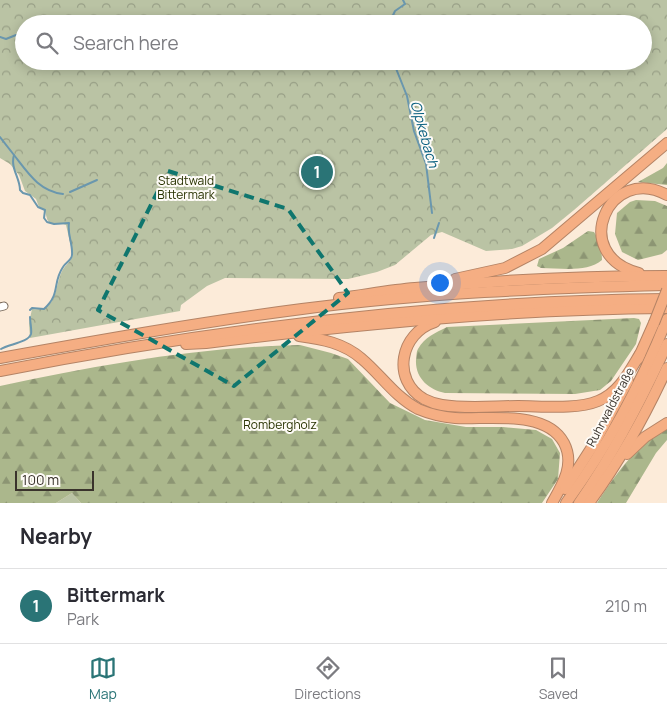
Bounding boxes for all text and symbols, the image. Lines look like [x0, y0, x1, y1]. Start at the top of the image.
search box [15, 15, 652, 70]
icon: search [33, 29, 61, 57]
text: Search here [73, 30, 179, 56]
water label: Olpkebach [406, 98, 444, 170]
pin: 1 [301, 153, 333, 191]
park label: Stadtwald Bittermark [157, 172, 216, 203]
your location [427, 270, 453, 296]
street label: Ruhrwaldstraße [582, 364, 638, 450]
park label: Rombergholz [243, 416, 317, 433]
scale bar [15, 468, 94, 491]
text: 100 m [22, 470, 59, 489]
text: Nearby [20, 522, 92, 550]
text: Bittermark [67, 582, 165, 608]
text: 1 [32, 595, 40, 617]
text: 210 m [605, 595, 647, 617]
text: Park [67, 608, 99, 630]
tab: Map [89, 654, 117, 703]
tab: Directions [295, 654, 361, 703]
tab: Saved [539, 654, 578, 703]

